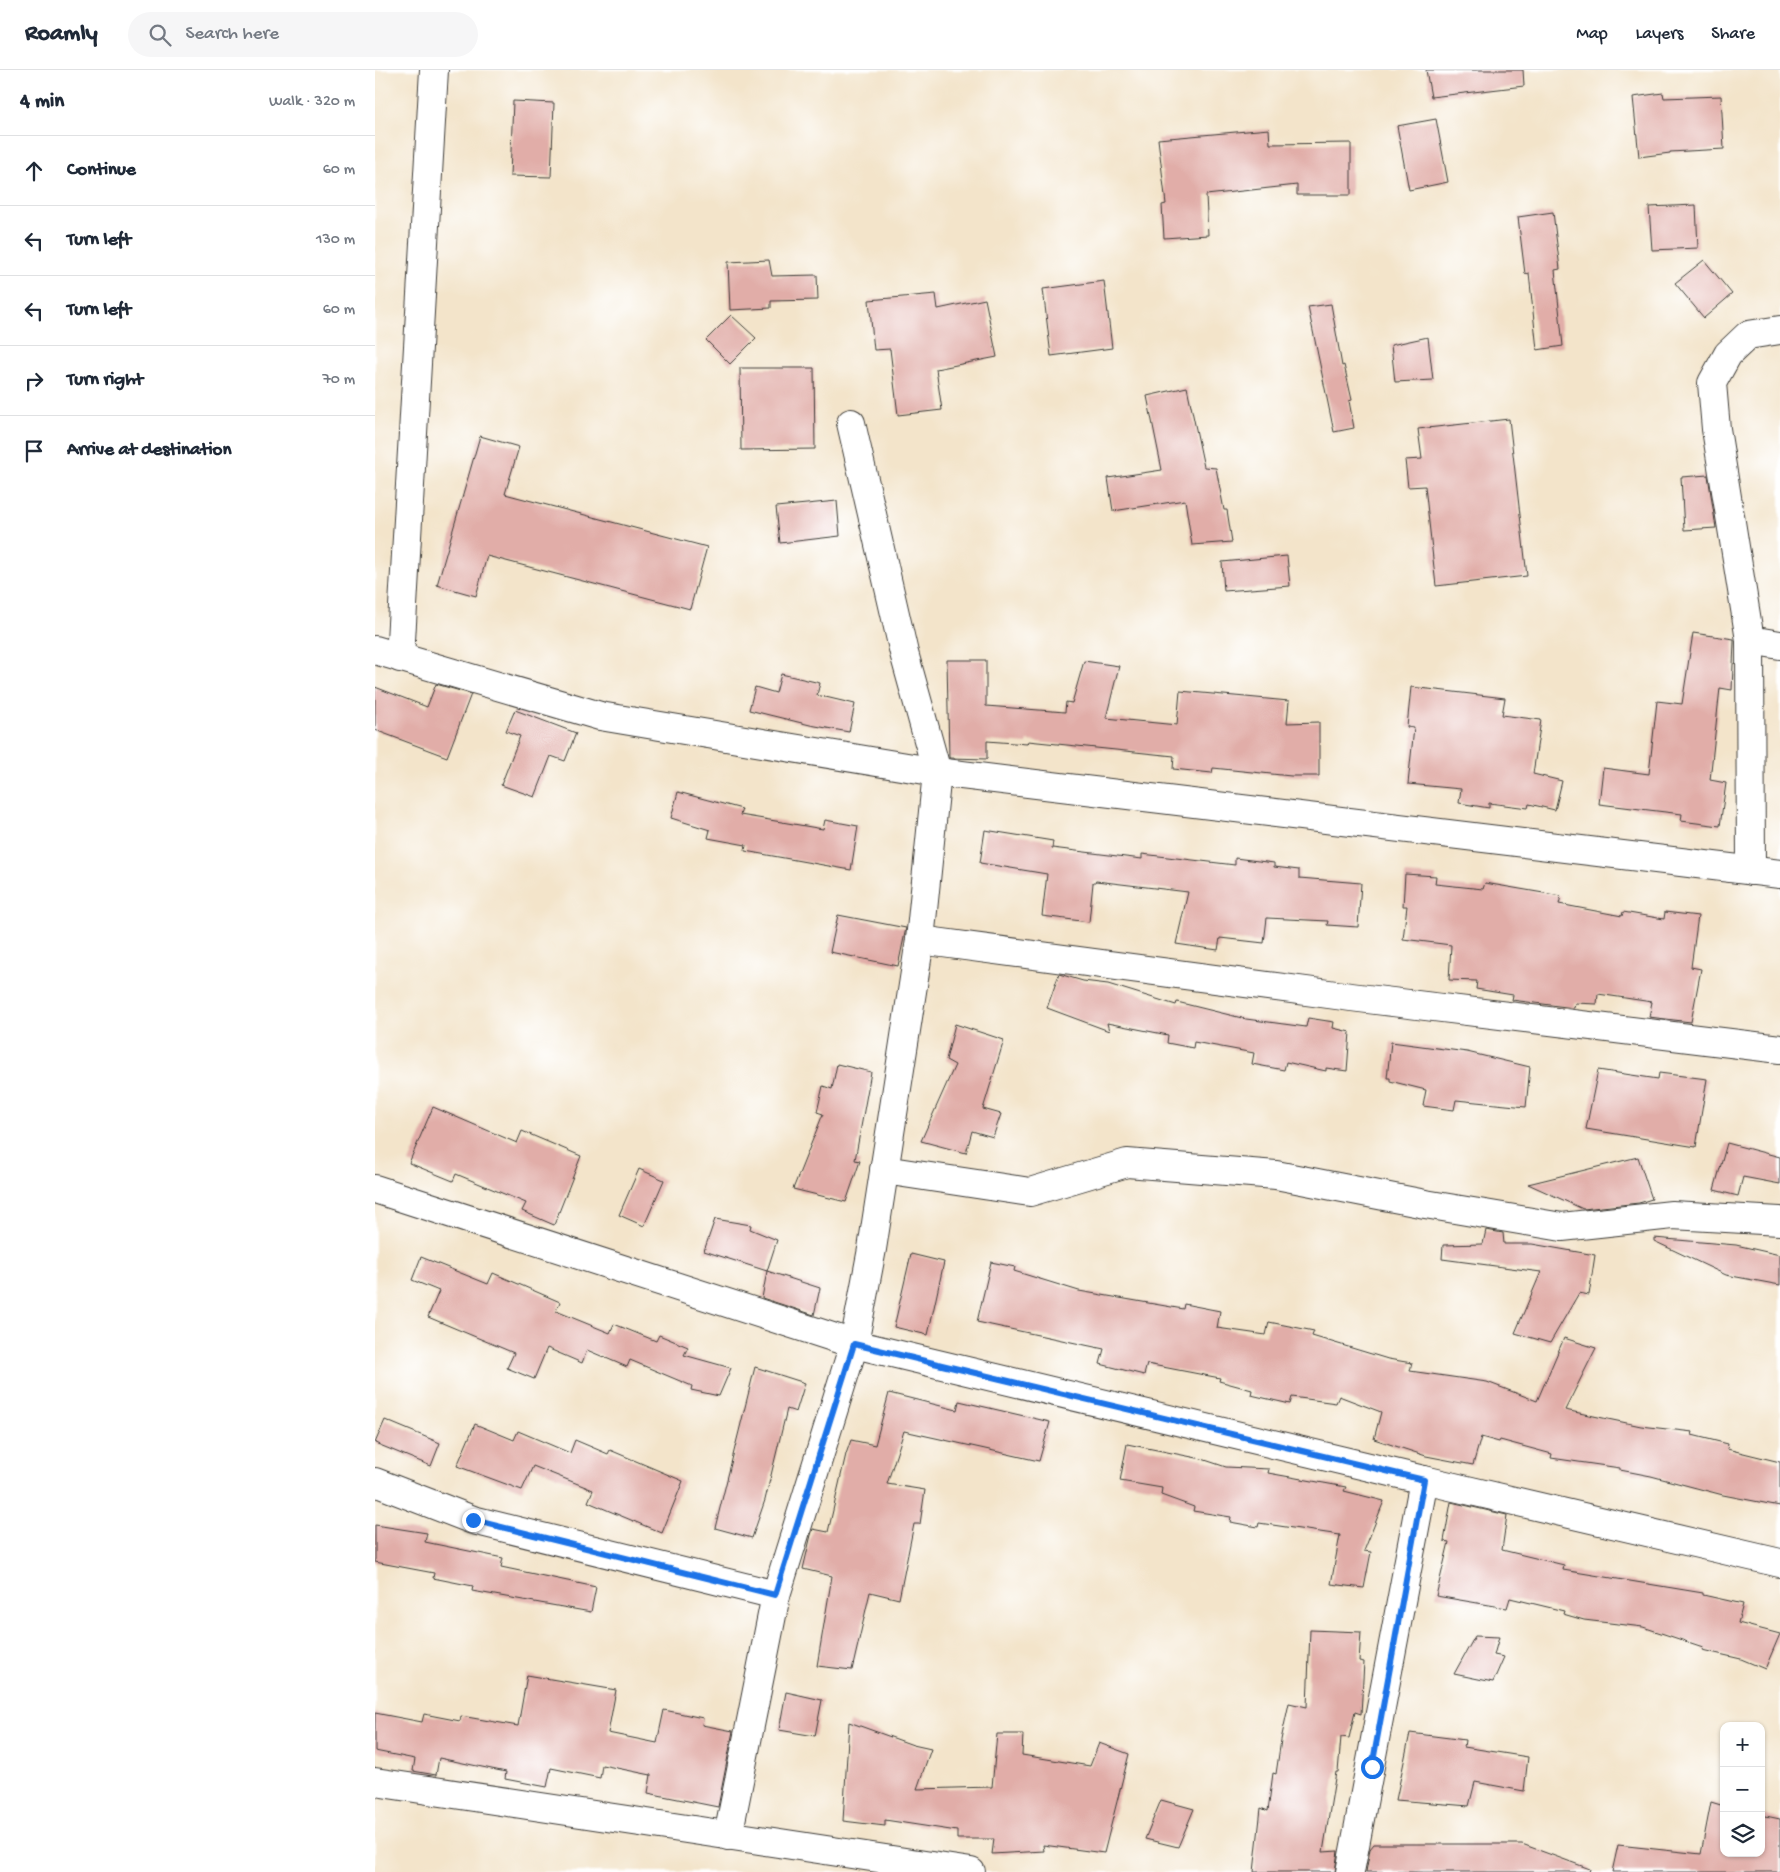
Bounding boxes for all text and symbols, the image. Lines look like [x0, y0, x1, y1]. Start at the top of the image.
search box [128, 12, 478, 57]
text: Roamly [25, 20, 98, 49]
icon: search [146, 21, 174, 49]
text: Search here [186, 23, 279, 46]
text: Map [1576, 24, 1608, 45]
text: Layers [1636, 24, 1683, 45]
text: Share [1711, 24, 1755, 45]
text: 4 min [20, 90, 64, 115]
text: Walk · 320 m [269, 93, 355, 112]
icon: ahead [20, 157, 48, 185]
text: Continue [67, 159, 136, 182]
text: 60 m [323, 161, 355, 180]
icon: left [20, 227, 48, 255]
text: Turn left [67, 229, 131, 252]
text: 130 m [316, 231, 355, 250]
icon: left [20, 297, 48, 325]
text: Turn left [67, 299, 131, 322]
text: 60 m [323, 301, 355, 320]
icon: right [20, 367, 48, 395]
text: Turn right [67, 369, 143, 392]
text: 70 m [322, 371, 355, 390]
icon: arrive [20, 437, 48, 465]
text: Arrive at destination [67, 439, 231, 462]
route end [462, 1509, 485, 1532]
map controls [1720, 1722, 1765, 1857]
button: + [1720, 1722, 1765, 1767]
route start [1361, 1756, 1384, 1779]
button: − [1720, 1767, 1765, 1812]
button: layers [1720, 1812, 1765, 1857]

